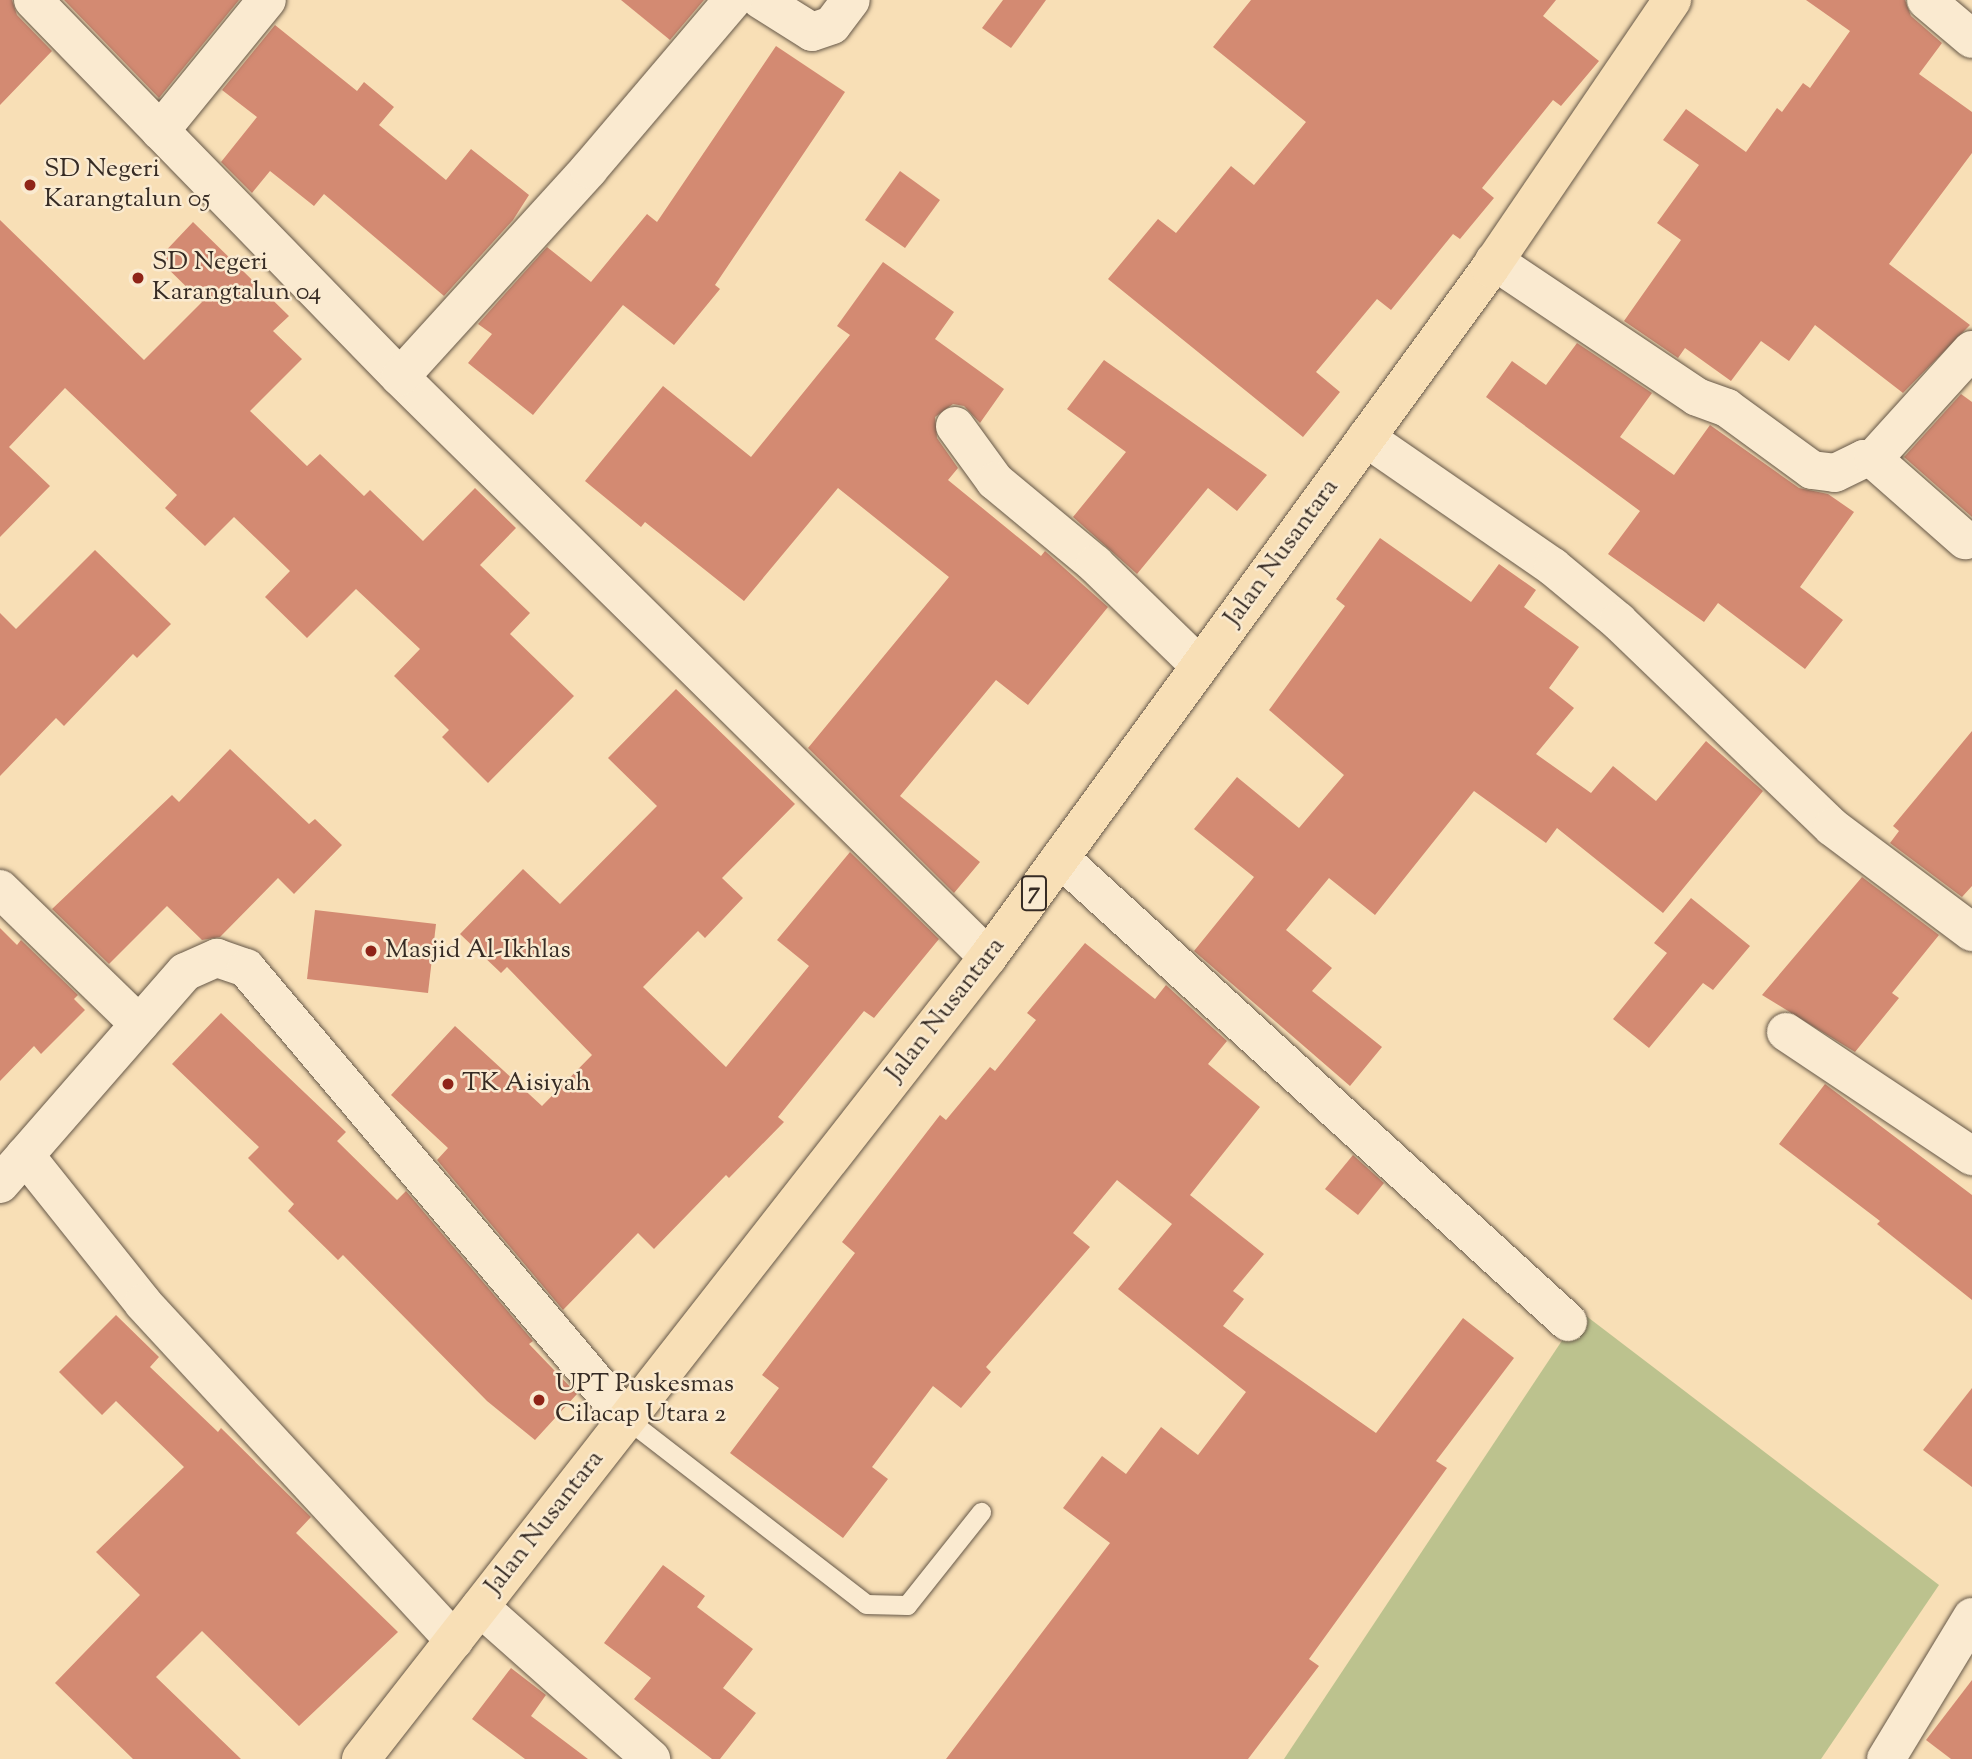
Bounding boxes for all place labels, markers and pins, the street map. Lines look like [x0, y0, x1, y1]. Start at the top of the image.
place label: SD Negeri Karangtalun 05 [44, 154, 210, 216]
marker: SD Negeri Karangtalun 05 [22, 177, 38, 193]
place label: SD Negeri Karangtalun 04 [152, 247, 321, 308]
marker: SD Negeri Karangtalun 04 [130, 270, 146, 286]
place label: Masjid Al-Ikhlas [385, 935, 571, 967]
marker: Masjid Al-Ikhlas [363, 943, 379, 959]
place label: TK Aisiyah [462, 1068, 591, 1100]
marker: TK Aisiyah [440, 1076, 456, 1092]
place label: UPT Puskesmas Cilacap Utara 2 [555, 1369, 734, 1430]
marker: UPT Puskesmas Cilacap Utara 2 [529, 1390, 549, 1410]

